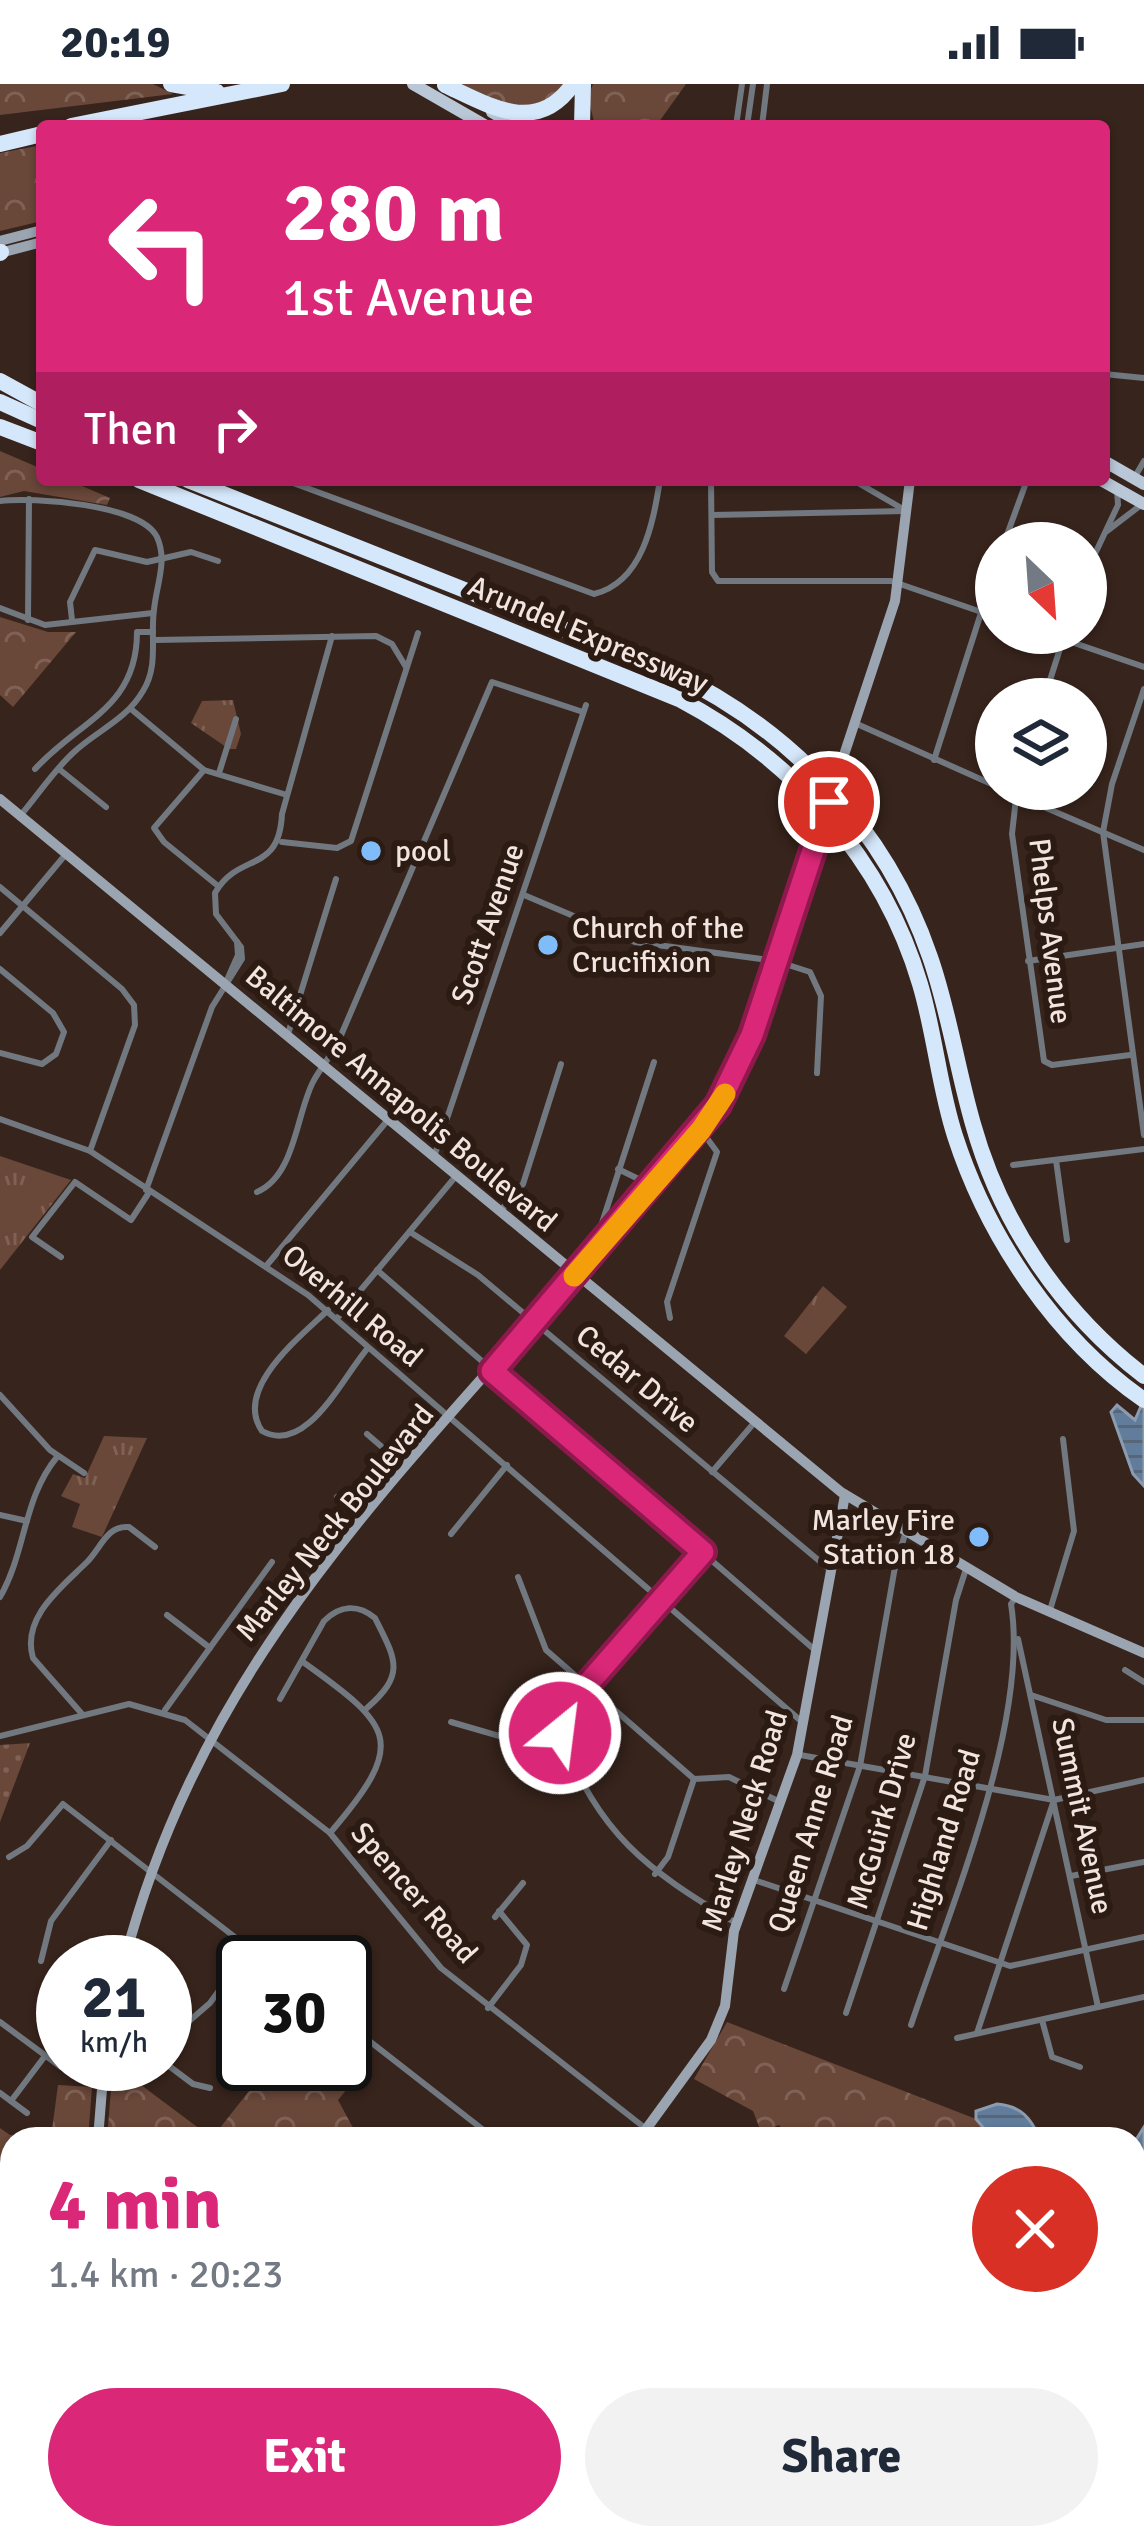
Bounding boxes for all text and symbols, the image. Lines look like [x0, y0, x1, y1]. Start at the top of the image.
text: 20:19 [60, 15, 170, 70]
text: 280 m [282, 161, 504, 265]
icon: left [84, 168, 240, 324]
text: 1st Avenue [282, 264, 534, 331]
icon: right [202, 396, 268, 462]
text: Then [84, 402, 178, 457]
north arrow [975, 522, 1107, 654]
map controls [975, 522, 1107, 810]
street label: Arundel Expressway [462, 568, 714, 702]
button: layers [975, 678, 1107, 810]
pin [778, 751, 880, 853]
icon: arrive [796, 769, 862, 835]
place label: pool [395, 833, 451, 870]
street label: Phelps Avenue [1020, 836, 1080, 1026]
marker: pool [358, 838, 384, 864]
street label: Scott Avenue [443, 839, 533, 1009]
place label: Church of the Crucifixion [572, 910, 744, 981]
marker: Church of the Crucifixion [535, 932, 561, 958]
street label: Baltimore Annapolis Boulevard [238, 958, 564, 1240]
street label: Overhill Road [274, 1237, 430, 1375]
street label: Cedar Drive [568, 1317, 706, 1441]
street label: Marley Neck Boulevard [228, 1397, 442, 1649]
place label: Marley Fire Station 18 [811, 1502, 955, 1573]
marker: Marley Fire Station 18 [966, 1524, 992, 1550]
position arrow [497, 1670, 623, 1796]
street label: Marley Neck Road [694, 1706, 796, 1936]
street label: Queen Anne Road [760, 1711, 862, 1937]
street label: Summit Avenue [1043, 1714, 1121, 1918]
street label: McGuirk Drive [839, 1728, 925, 1914]
street label: Highland Road [899, 1745, 989, 1935]
street label: Spencer Road [343, 1815, 485, 1971]
speed limit sign: 30 [216, 1935, 372, 2091]
text: 21 [82, 1961, 146, 2035]
text: km/h [80, 2024, 148, 2061]
text: 4 min [48, 2160, 222, 2249]
button: close [972, 2166, 1098, 2292]
text: 1.4 km · 20:23 [48, 2250, 283, 2298]
button: Exit [48, 2388, 561, 2526]
button: Share [585, 2388, 1098, 2526]

